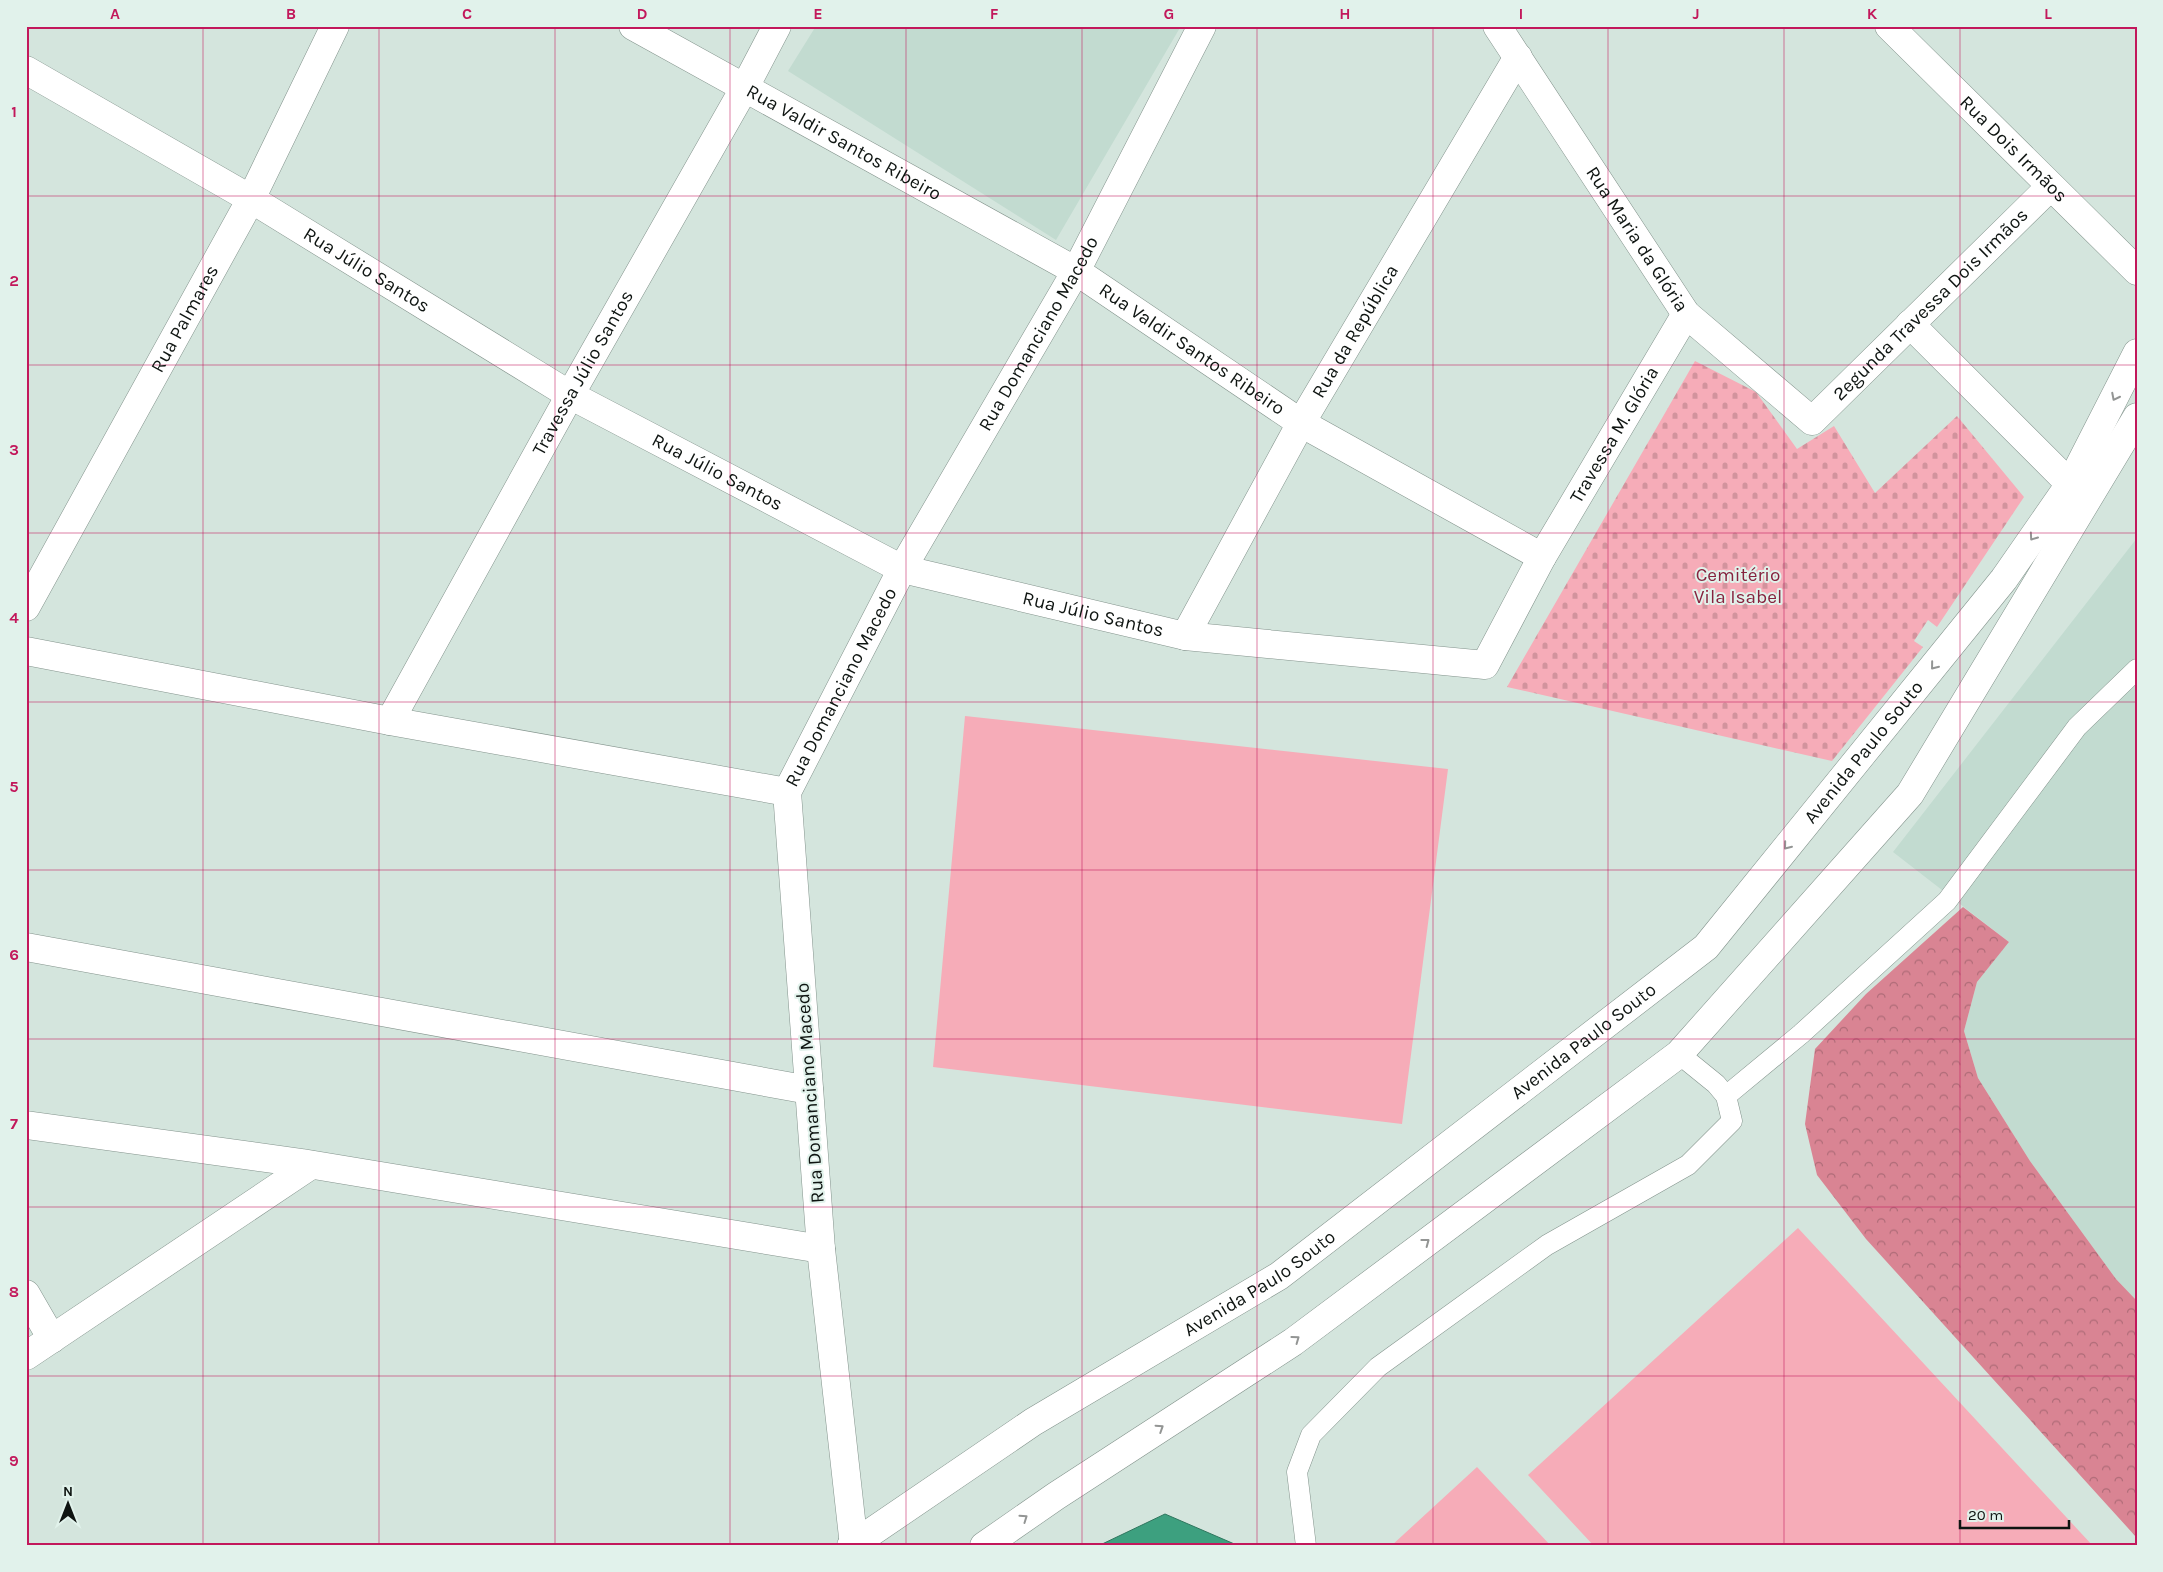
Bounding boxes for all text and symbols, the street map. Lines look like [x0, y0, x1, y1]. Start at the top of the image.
text: A [110, 4, 120, 23]
text: B [286, 4, 296, 23]
text: C [462, 4, 472, 23]
text: D [637, 4, 648, 23]
text: E [813, 4, 823, 23]
text: F [990, 4, 999, 23]
text: G [1164, 4, 1174, 23]
text: H [1339, 4, 1351, 23]
text: I [1519, 4, 1523, 23]
text: J [1692, 4, 1700, 23]
text: K [1867, 4, 1878, 23]
text: L [2044, 4, 2052, 23]
street label: Rua Valdir Santos Ribeiro [743, 80, 945, 205]
street label: Rua Dois Irmãos [1955, 91, 2072, 207]
text: 1 [11, 102, 17, 121]
street label: Rua Maria da Glória [1581, 162, 1693, 316]
street label: 2egunda Travessa Dois Irmãos [1829, 204, 2033, 405]
street label: Rua Júlio Santos [299, 223, 434, 317]
street label: Rua Domanciano Macedo [974, 233, 1103, 435]
street label: Rua Palmares [146, 261, 223, 376]
street label: Rua da República [1307, 261, 1403, 402]
text: 2 [9, 271, 19, 290]
street label: Rua Valdir Santos Ribeiro [1095, 279, 1289, 420]
street label: Travessa Júlio Santos [528, 287, 638, 459]
street label: Travessa M. Glória [1566, 363, 1663, 507]
one-way arrow [2111, 392, 2121, 401]
street label: Rua Júlio Santos [648, 429, 786, 515]
text: 3 [9, 440, 19, 459]
one-way arrow [2030, 531, 2039, 541]
park label: Cemitério Vila Isabel [1694, 564, 1782, 608]
street label: Rua Domanciano Macedo [781, 584, 901, 790]
street label: Rua Júlio Santos [1020, 587, 1166, 642]
text: 4 [9, 608, 19, 627]
one-way arrow [1930, 660, 1939, 669]
street label: Avenida Paulo Souto [1800, 677, 1928, 828]
text: 5 [9, 777, 19, 796]
one-way arrow [1785, 840, 1793, 849]
text: 6 [9, 945, 19, 964]
street label: Avenida Paulo Souto [1507, 978, 1661, 1104]
street label: Rua Domanciano Macedo [791, 982, 829, 1204]
text: 7 [10, 1114, 18, 1133]
street label: Avenida Paulo Souto [1180, 1226, 1340, 1341]
one-way arrow [1420, 1240, 1429, 1248]
text: 8 [9, 1282, 19, 1301]
one-way arrow [1290, 1336, 1299, 1346]
one-way arrow [1154, 1425, 1163, 1435]
text: 9 [9, 1451, 19, 1470]
north arrow [42, 1480, 92, 1530]
text: N [63, 1483, 73, 1500]
scale bar [1960, 1497, 2069, 1529]
text: 20 m [1968, 1506, 2003, 1524]
one-way arrow [1018, 1515, 1028, 1524]

